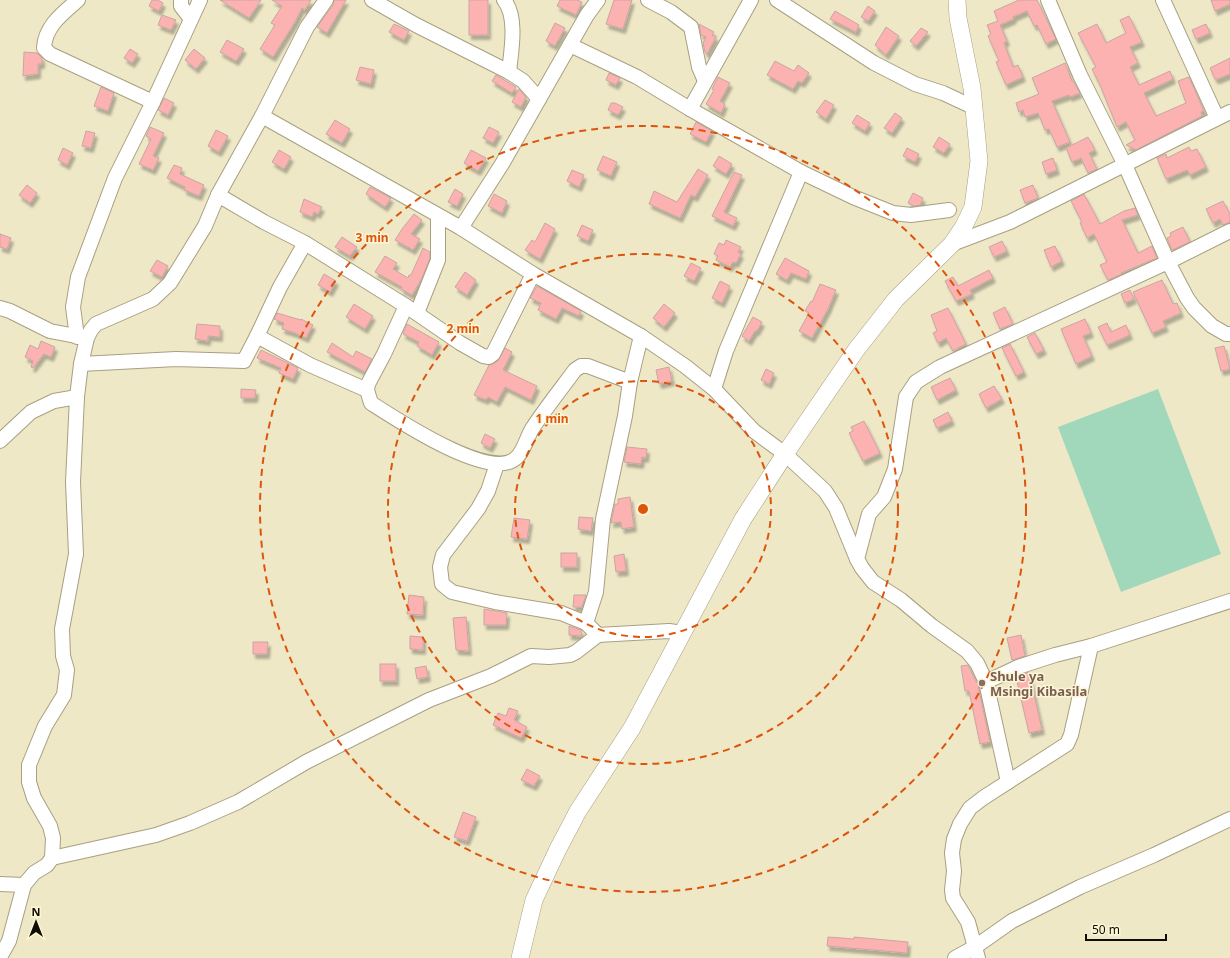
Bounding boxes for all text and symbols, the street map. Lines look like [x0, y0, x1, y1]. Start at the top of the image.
text: 3 min [355, 229, 389, 246]
text: 2 min [446, 320, 480, 337]
text: 1 min [535, 410, 569, 427]
centre of rings [636, 502, 650, 516]
place label: Shule ya Msingi Kibasila [990, 667, 1087, 700]
marker: Shule ya Msingi Kibasila [977, 678, 987, 688]
north arrow [16, 902, 56, 942]
text: N [32, 904, 40, 919]
scale bar [1086, 916, 1166, 942]
text: 50 m [1092, 921, 1120, 938]

